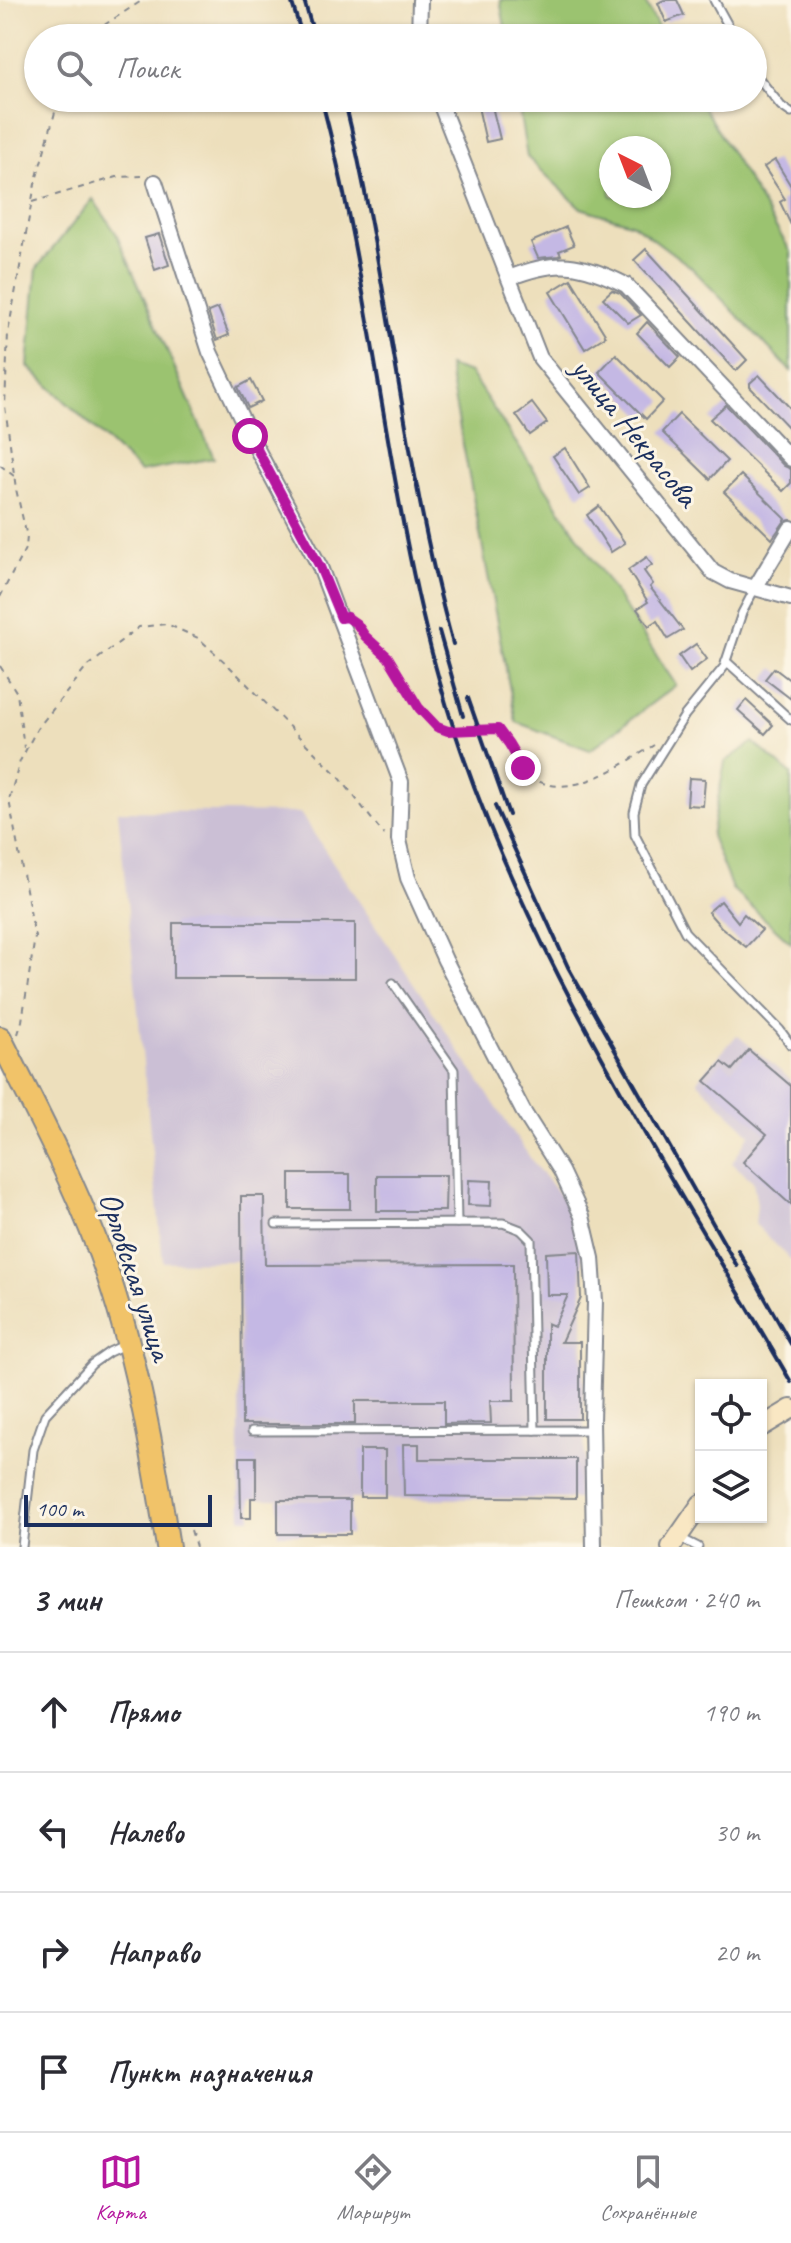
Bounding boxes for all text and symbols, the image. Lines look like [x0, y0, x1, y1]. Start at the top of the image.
search box [24, 24, 767, 112]
icon: search [52, 46, 96, 90]
text: Поиск [116, 49, 179, 87]
north arrow [599, 136, 671, 208]
street label: улица Некрасова [561, 347, 709, 517]
route start [232, 418, 268, 454]
route end [505, 750, 541, 786]
street label: Орловская улица [90, 1187, 183, 1368]
map controls [695, 1379, 767, 1523]
button: locate [695, 1379, 767, 1451]
button: layers [695, 1451, 767, 1523]
scale bar [24, 1491, 212, 1527]
text: 100 m [36, 1495, 83, 1523]
text: 3 мин [32, 1578, 101, 1621]
text: Пешком · 240 m [614, 1583, 759, 1616]
icon: ahead [32, 1690, 76, 1734]
text: Прямо [108, 1693, 179, 1731]
text: 190 m [703, 1696, 759, 1729]
icon: left [32, 1810, 76, 1854]
text: Налево [108, 1813, 184, 1851]
text: 30 m [715, 1816, 759, 1849]
icon: right [32, 1930, 76, 1974]
text: Направо [108, 1933, 200, 1971]
text: 20 m [715, 1936, 759, 1969]
icon: arrive [32, 2050, 76, 2094]
text: Пункт назначения [108, 2053, 311, 2091]
tab: Карта [95, 2150, 146, 2226]
tab: Маршрут [337, 2150, 409, 2226]
tab: Сохранённые [600, 2150, 696, 2226]

